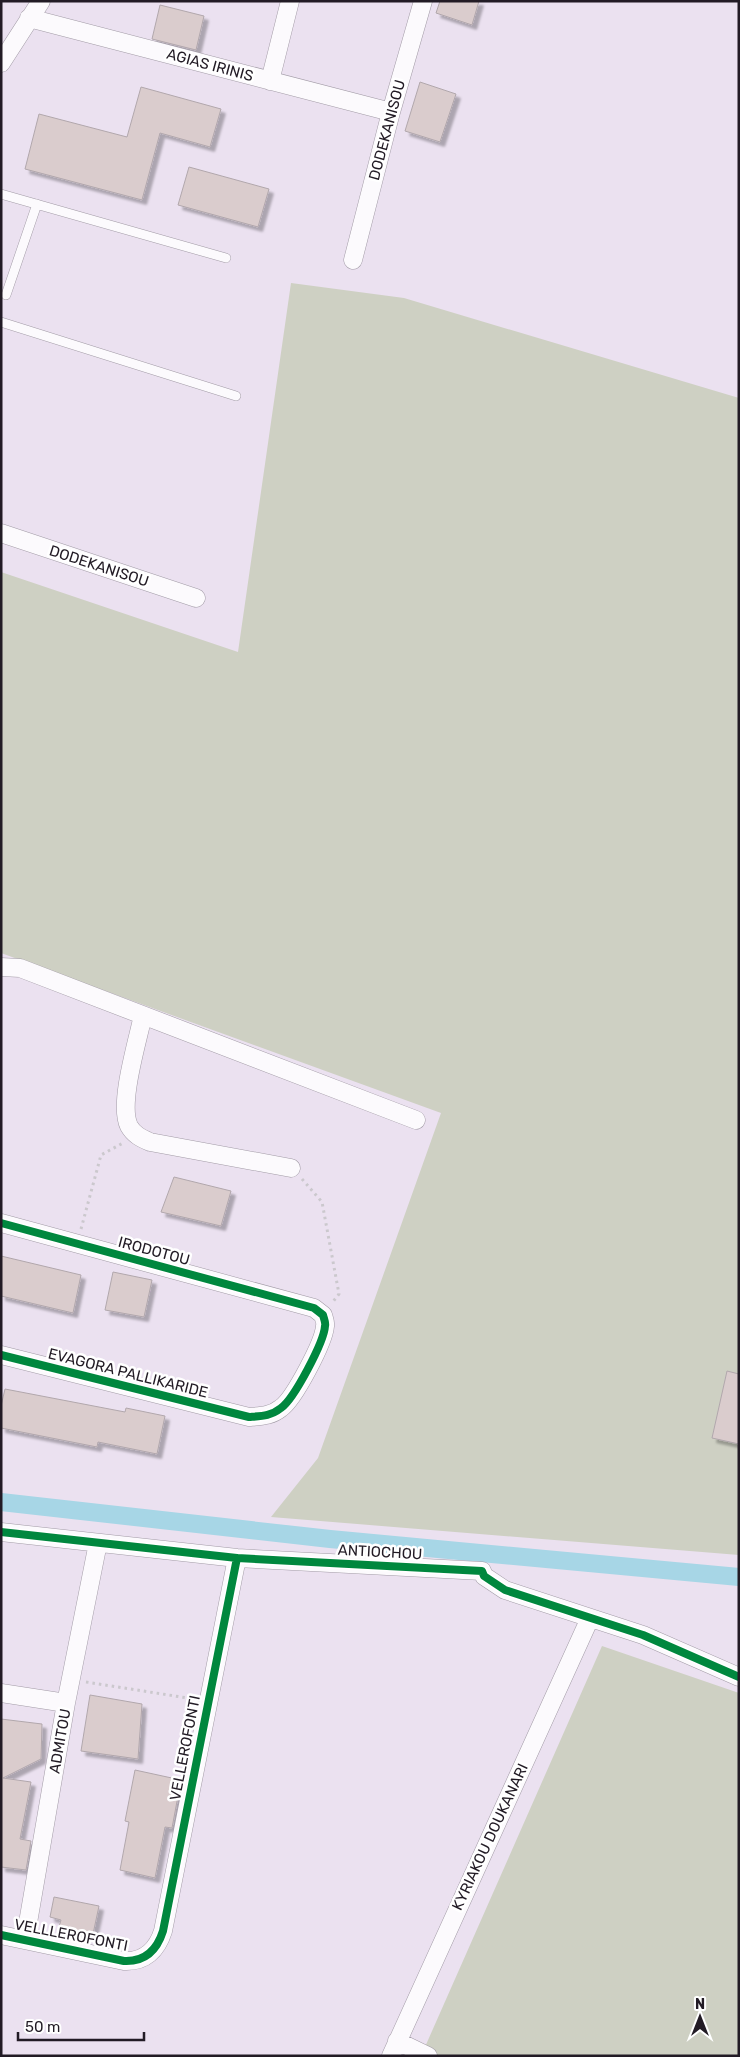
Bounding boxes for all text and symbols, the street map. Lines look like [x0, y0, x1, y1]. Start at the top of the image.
street label: AGIAS IRINIS [165, 45, 255, 85]
street label: DODEKANISOU [365, 78, 409, 182]
street label: DODEKANISOU [47, 541, 151, 591]
street label: IRODOTOU [116, 1233, 192, 1269]
street label: EVAGORA PALLIKARIDE [46, 1344, 210, 1402]
street label: ANTIOCHOU [337, 1541, 423, 1563]
street label: VELLEROFONTI [166, 1694, 204, 1802]
street label: ADMITOU [45, 1707, 75, 1775]
street label: KYRIAKOU DOUKANARI [448, 1761, 532, 1913]
street label: VELLLEROFONTI [13, 1915, 129, 1955]
north arrow [675, 1992, 725, 2042]
text: N [695, 1996, 705, 2013]
scale bar [18, 2010, 144, 2042]
text: 50 m [25, 2018, 60, 2036]

